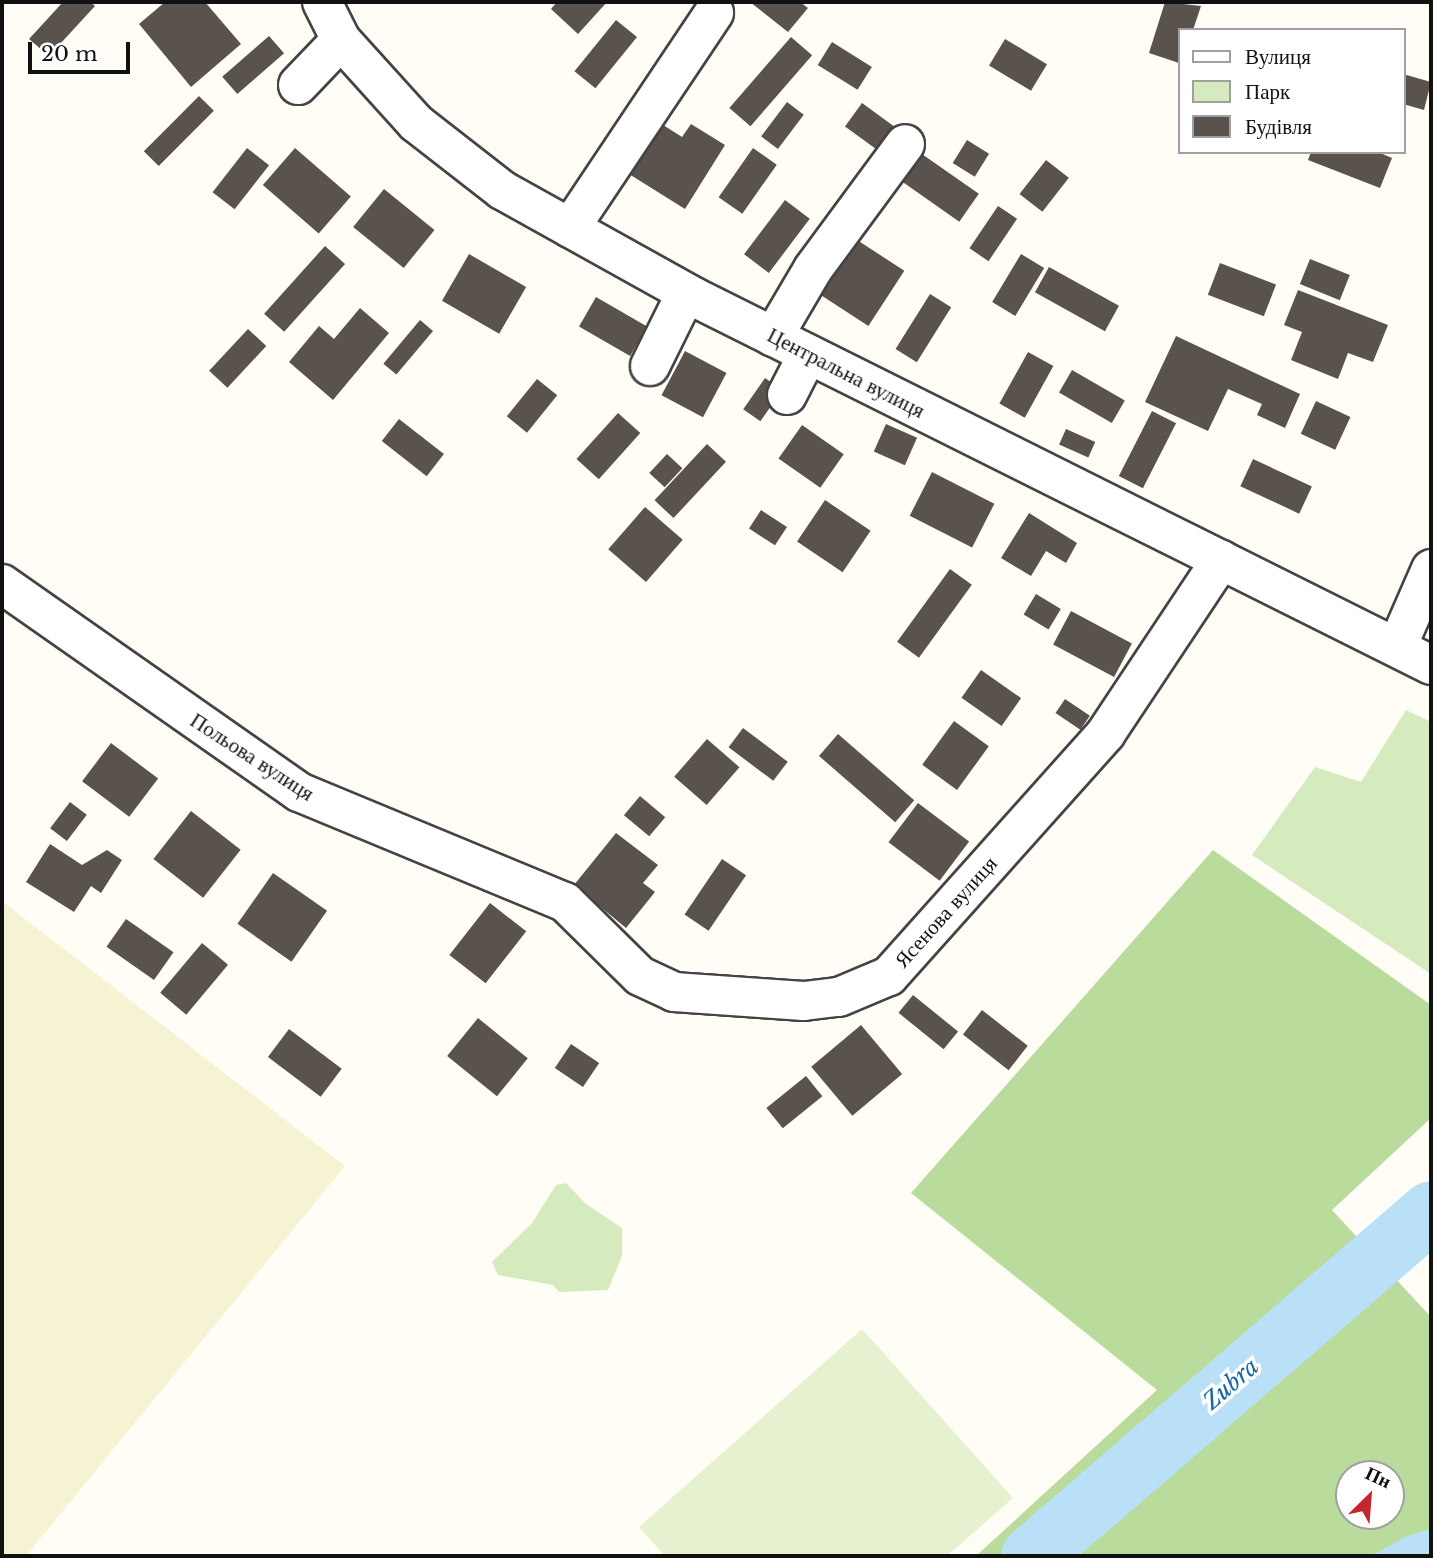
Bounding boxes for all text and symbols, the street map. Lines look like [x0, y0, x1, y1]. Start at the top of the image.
scale bar [32, 28, 133, 72]
legend [1178, 28, 1405, 154]
text: 20 m [41, 41, 98, 67]
text: Вулиця [1245, 44, 1311, 70]
text: Парк [1245, 79, 1290, 105]
text: Будівля [1245, 114, 1312, 140]
street label: Центральна вулиця [763, 322, 929, 424]
street label: Польова вулиця [185, 708, 319, 806]
street label: Ясенова вулиця [889, 851, 1003, 973]
water label: Zubra [1198, 1353, 1264, 1415]
north arrow [1335, 1460, 1405, 1530]
text: Пн [1362, 1461, 1395, 1493]

